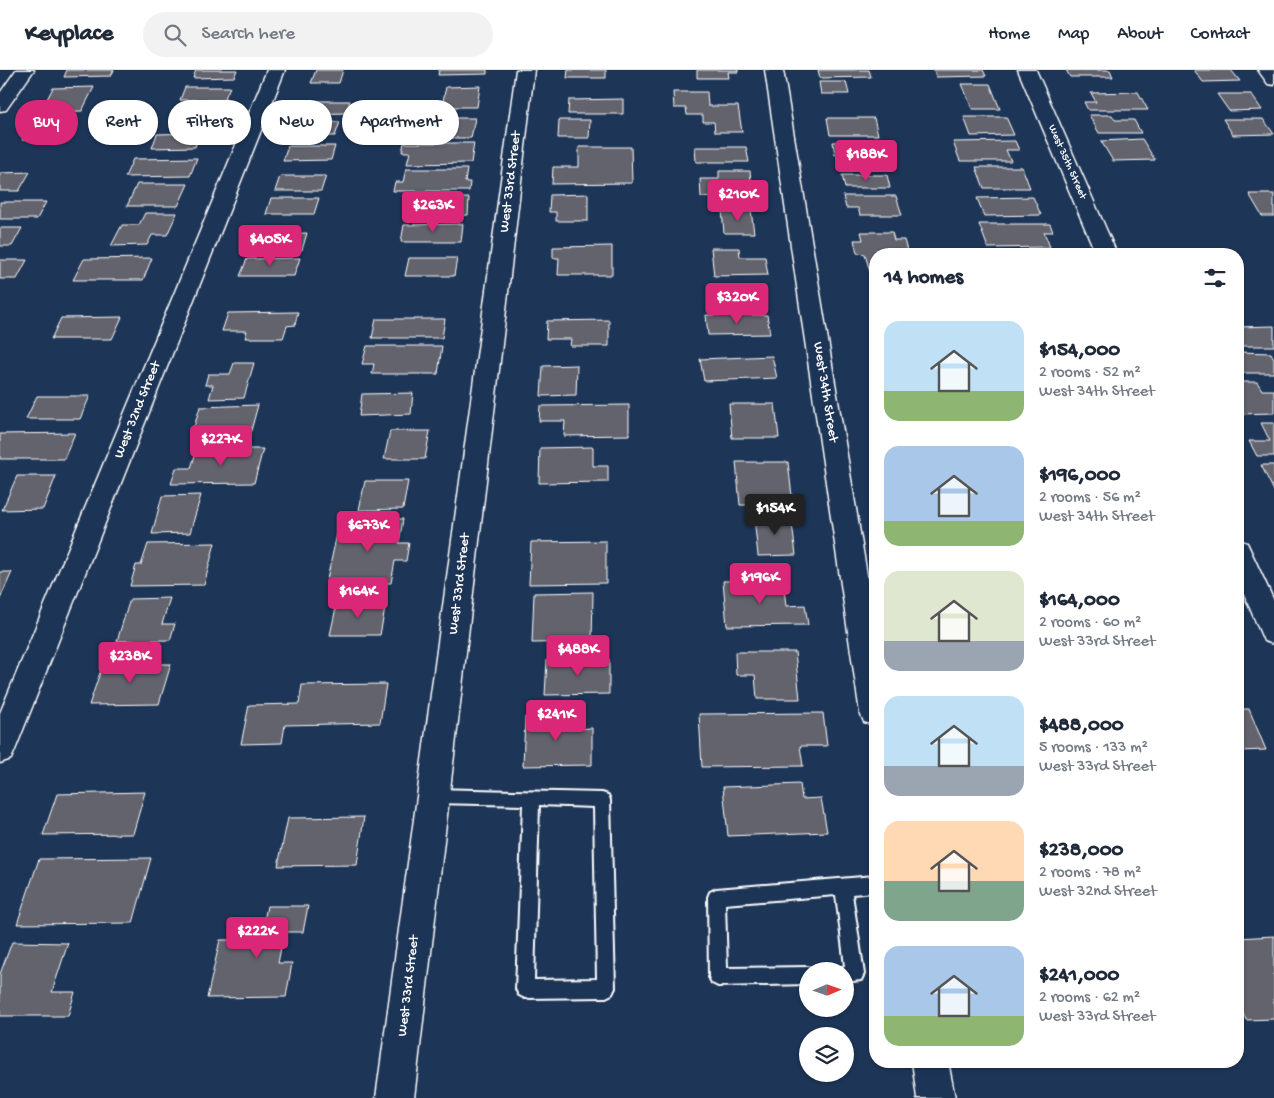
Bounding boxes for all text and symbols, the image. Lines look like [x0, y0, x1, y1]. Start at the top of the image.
search box [143, 12, 493, 57]
text: Keyplace [25, 20, 113, 49]
icon: search [161, 21, 189, 49]
text: Search here [201, 23, 295, 46]
text: Home [988, 24, 1030, 45]
text: Map [1058, 24, 1089, 45]
text: About [1117, 24, 1163, 45]
text: Contact [1191, 24, 1249, 45]
chip: Buy [15, 100, 78, 145]
chip: Rent [88, 100, 158, 145]
chip: Filters [168, 100, 251, 145]
chip: New [261, 100, 332, 145]
chip: Apartment [342, 100, 459, 145]
street label: West 35th Street [1045, 123, 1089, 202]
street label: West 33rd Street [496, 129, 526, 233]
pin: $188K [831, 140, 901, 182]
text: $188K [846, 146, 886, 165]
pin: $210K [703, 180, 773, 222]
text: $210K [718, 186, 758, 205]
pin: $263K [398, 190, 468, 233]
text: $263K [413, 197, 453, 216]
pin: $405K [235, 224, 305, 267]
text: $405K [249, 231, 291, 250]
icon: filters [1201, 264, 1229, 292]
text: 14 homes [884, 266, 963, 291]
pin: $320K [702, 282, 772, 325]
text: $320K [716, 289, 758, 308]
text: $154,000 [1039, 339, 1120, 364]
street label: West 34th Street [809, 341, 842, 445]
icon: home [924, 341, 984, 401]
street label: West 32nd Street [111, 358, 166, 461]
text: 2 rooms · 52 m² [1039, 364, 1141, 383]
text: West 34th Street [1039, 383, 1155, 402]
pin: $227K [186, 424, 256, 467]
text: $227K [201, 431, 241, 450]
text: $196,000 [1039, 464, 1120, 489]
icon: home [924, 466, 984, 526]
text: 2 rooms · 56 m² [1039, 489, 1141, 508]
pin: $154K [740, 494, 810, 536]
text: $154K [756, 500, 794, 519]
text: West 34th Street [1039, 508, 1155, 527]
pin: $673K [333, 510, 403, 553]
text: $673K [348, 517, 388, 536]
street label: West 33rd Street [445, 531, 475, 635]
pin: $196K [725, 562, 795, 605]
text: $196K [741, 569, 779, 588]
pin: $164K [323, 576, 393, 619]
text: $164K [339, 583, 377, 602]
text: $164,000 [1039, 589, 1120, 614]
icon: home [924, 591, 984, 651]
text: 2 rooms · 60 m² [1039, 614, 1141, 633]
text: West 33rd Street [1039, 633, 1155, 652]
pin: $488K [543, 634, 613, 677]
text: $488K [557, 641, 599, 660]
pin: $238K [95, 642, 165, 684]
text: $238K [110, 648, 150, 667]
pin: $241K [521, 700, 591, 742]
text: $241K [537, 706, 575, 725]
text: $488,000 [1039, 714, 1124, 739]
icon: home [924, 716, 984, 776]
text: 5 rooms · 133 m² [1039, 739, 1148, 758]
text: West 33rd Street [1039, 758, 1155, 777]
text: $238,000 [1039, 839, 1124, 864]
icon: home [924, 841, 984, 901]
text: 2 rooms · 78 m² [1039, 864, 1141, 883]
text: West 32nd Street [1039, 883, 1157, 902]
pin: $222K [222, 916, 292, 959]
text: $222K [237, 923, 277, 942]
street label: West 33rd Street [394, 933, 424, 1037]
north arrow [799, 962, 854, 1018]
map controls [799, 962, 854, 1082]
text: $241,000 [1039, 964, 1120, 989]
icon: home [924, 966, 984, 1026]
text: 2 rooms · 62 m² [1039, 989, 1140, 1008]
text: West 33rd Street [1039, 1008, 1155, 1027]
button: layers [799, 1027, 854, 1082]

